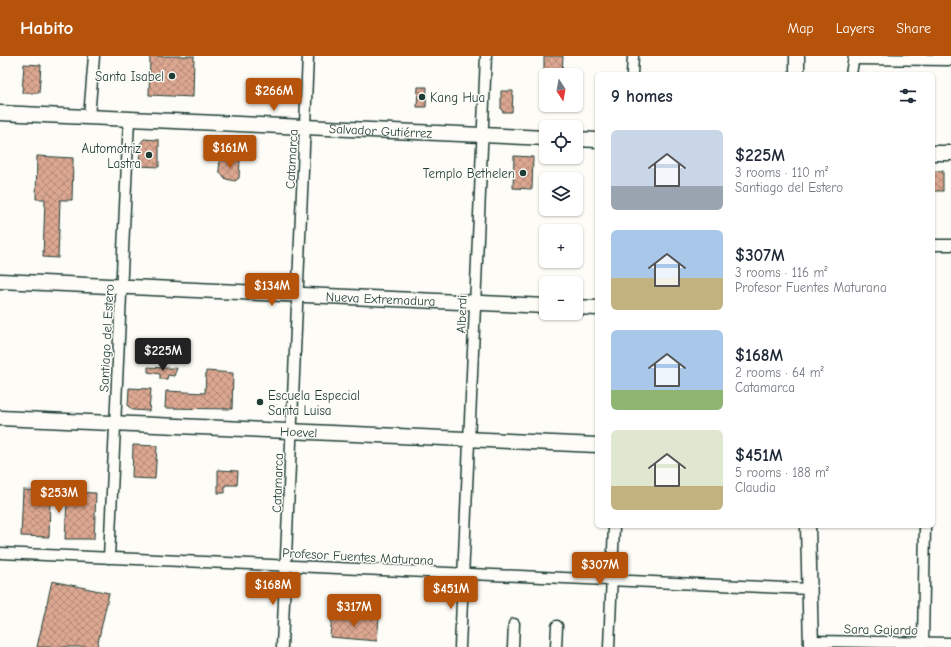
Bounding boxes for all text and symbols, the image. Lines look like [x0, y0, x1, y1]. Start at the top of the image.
text: Habito [20, 17, 73, 39]
text: Map [787, 20, 814, 37]
text: Layers [836, 20, 874, 37]
text: Share [896, 20, 931, 37]
north arrow [539, 68, 583, 112]
map controls [539, 68, 583, 320]
place label: Santa Isabel [95, 69, 164, 84]
marker: Santa Isabel [167, 71, 177, 81]
pin: $266M [246, 78, 302, 112]
text: $266M [255, 83, 293, 98]
icon: filters [897, 85, 919, 107]
text: 9 homes [611, 87, 673, 106]
place label: Kang Hua [430, 90, 485, 105]
marker: Kang Hua [417, 92, 427, 102]
button: locate [539, 120, 583, 164]
street label: Salvador Gutiérrez [329, 121, 433, 141]
street label: Catamarca [282, 129, 301, 189]
pin: $161M [202, 135, 258, 169]
text: $161M [212, 140, 248, 155]
place label: Automotriz Lastra [82, 141, 141, 171]
icon: home [643, 146, 691, 194]
text: $225M [735, 146, 785, 165]
marker: Automotriz Lastra [144, 150, 154, 160]
text: 3 rooms · 110 m² [735, 165, 828, 180]
place label: Templo Bethelen [423, 166, 515, 181]
marker: Templo Bethelen [518, 168, 528, 178]
button: layers [539, 172, 583, 216]
text: Santiago del Estero [735, 180, 843, 195]
button: + [539, 224, 583, 268]
icon: home [643, 246, 691, 294]
text: $307M [735, 246, 785, 265]
text: 3 rooms · 116 m² [735, 265, 827, 280]
pin: $134M [244, 273, 300, 307]
button: − [539, 276, 583, 320]
text: $134M [254, 278, 290, 293]
text: Profesor Fuentes Maturana [735, 280, 887, 295]
street label: Santiago del Estero [96, 284, 117, 392]
street label: Nueva Extremadura [325, 289, 436, 309]
street label: Alberdi [453, 295, 470, 334]
pin: $225M [135, 338, 191, 372]
text: $225M [144, 343, 182, 358]
icon: home [643, 346, 691, 394]
text: $168M [735, 346, 783, 365]
text: 2 rooms · 64 m² [735, 365, 824, 380]
text: Catamarca [735, 380, 795, 395]
place label: Escuela Especial Santa Luisa [268, 388, 360, 418]
marker: Escuela Especial Santa Luisa [255, 397, 265, 407]
street label: Hoevel [280, 424, 318, 440]
icon: home [643, 446, 691, 494]
text: $451M [735, 446, 783, 465]
street label: Catamarca [269, 453, 286, 513]
text: 5 rooms · 188 m² [735, 465, 829, 480]
pin: $253M [31, 480, 87, 514]
text: Claudia [735, 480, 776, 495]
text: $253M [40, 485, 78, 500]
street label: Profesor Fuentes Maturana [282, 545, 434, 568]
pin: $307M [572, 552, 628, 586]
text: $307M [581, 557, 619, 572]
pin: $168M [245, 572, 301, 606]
pin: $451M [423, 576, 479, 610]
text: $168M [255, 577, 291, 592]
text: $451M [433, 581, 469, 596]
pin: $317M [326, 594, 382, 628]
text: $317M [336, 599, 372, 614]
street label: Sara Gajardo [844, 621, 918, 638]

